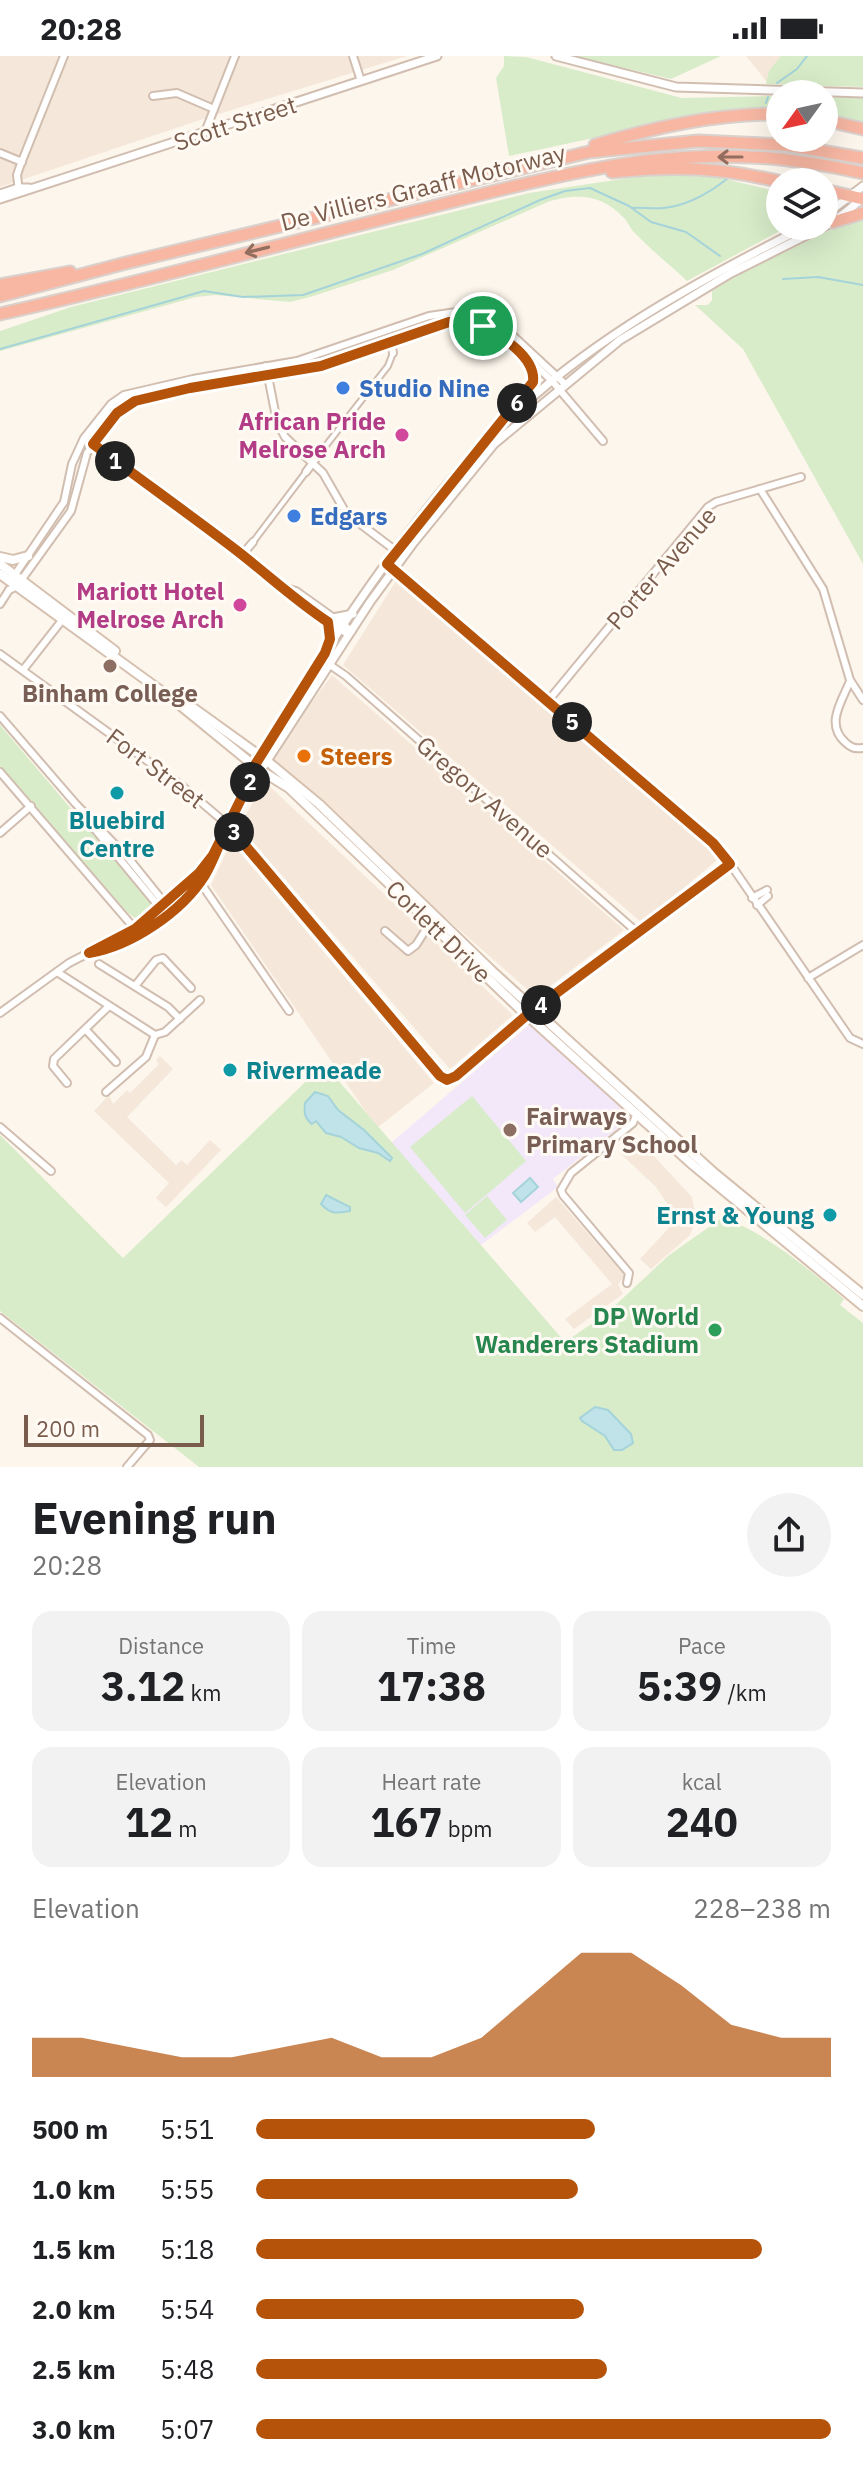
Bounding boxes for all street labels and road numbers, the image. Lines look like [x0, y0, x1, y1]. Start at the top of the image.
street label: Scott Street [169, 88, 301, 158]
street label: De Villiers Graaff Motorway [277, 136, 569, 238]
street label: Porter Avenue [599, 500, 723, 636]
street label: Fort Street [100, 721, 212, 815]
street label: Gregory Avenue [410, 729, 560, 865]
street label: Corlett Drive [379, 873, 499, 989]

